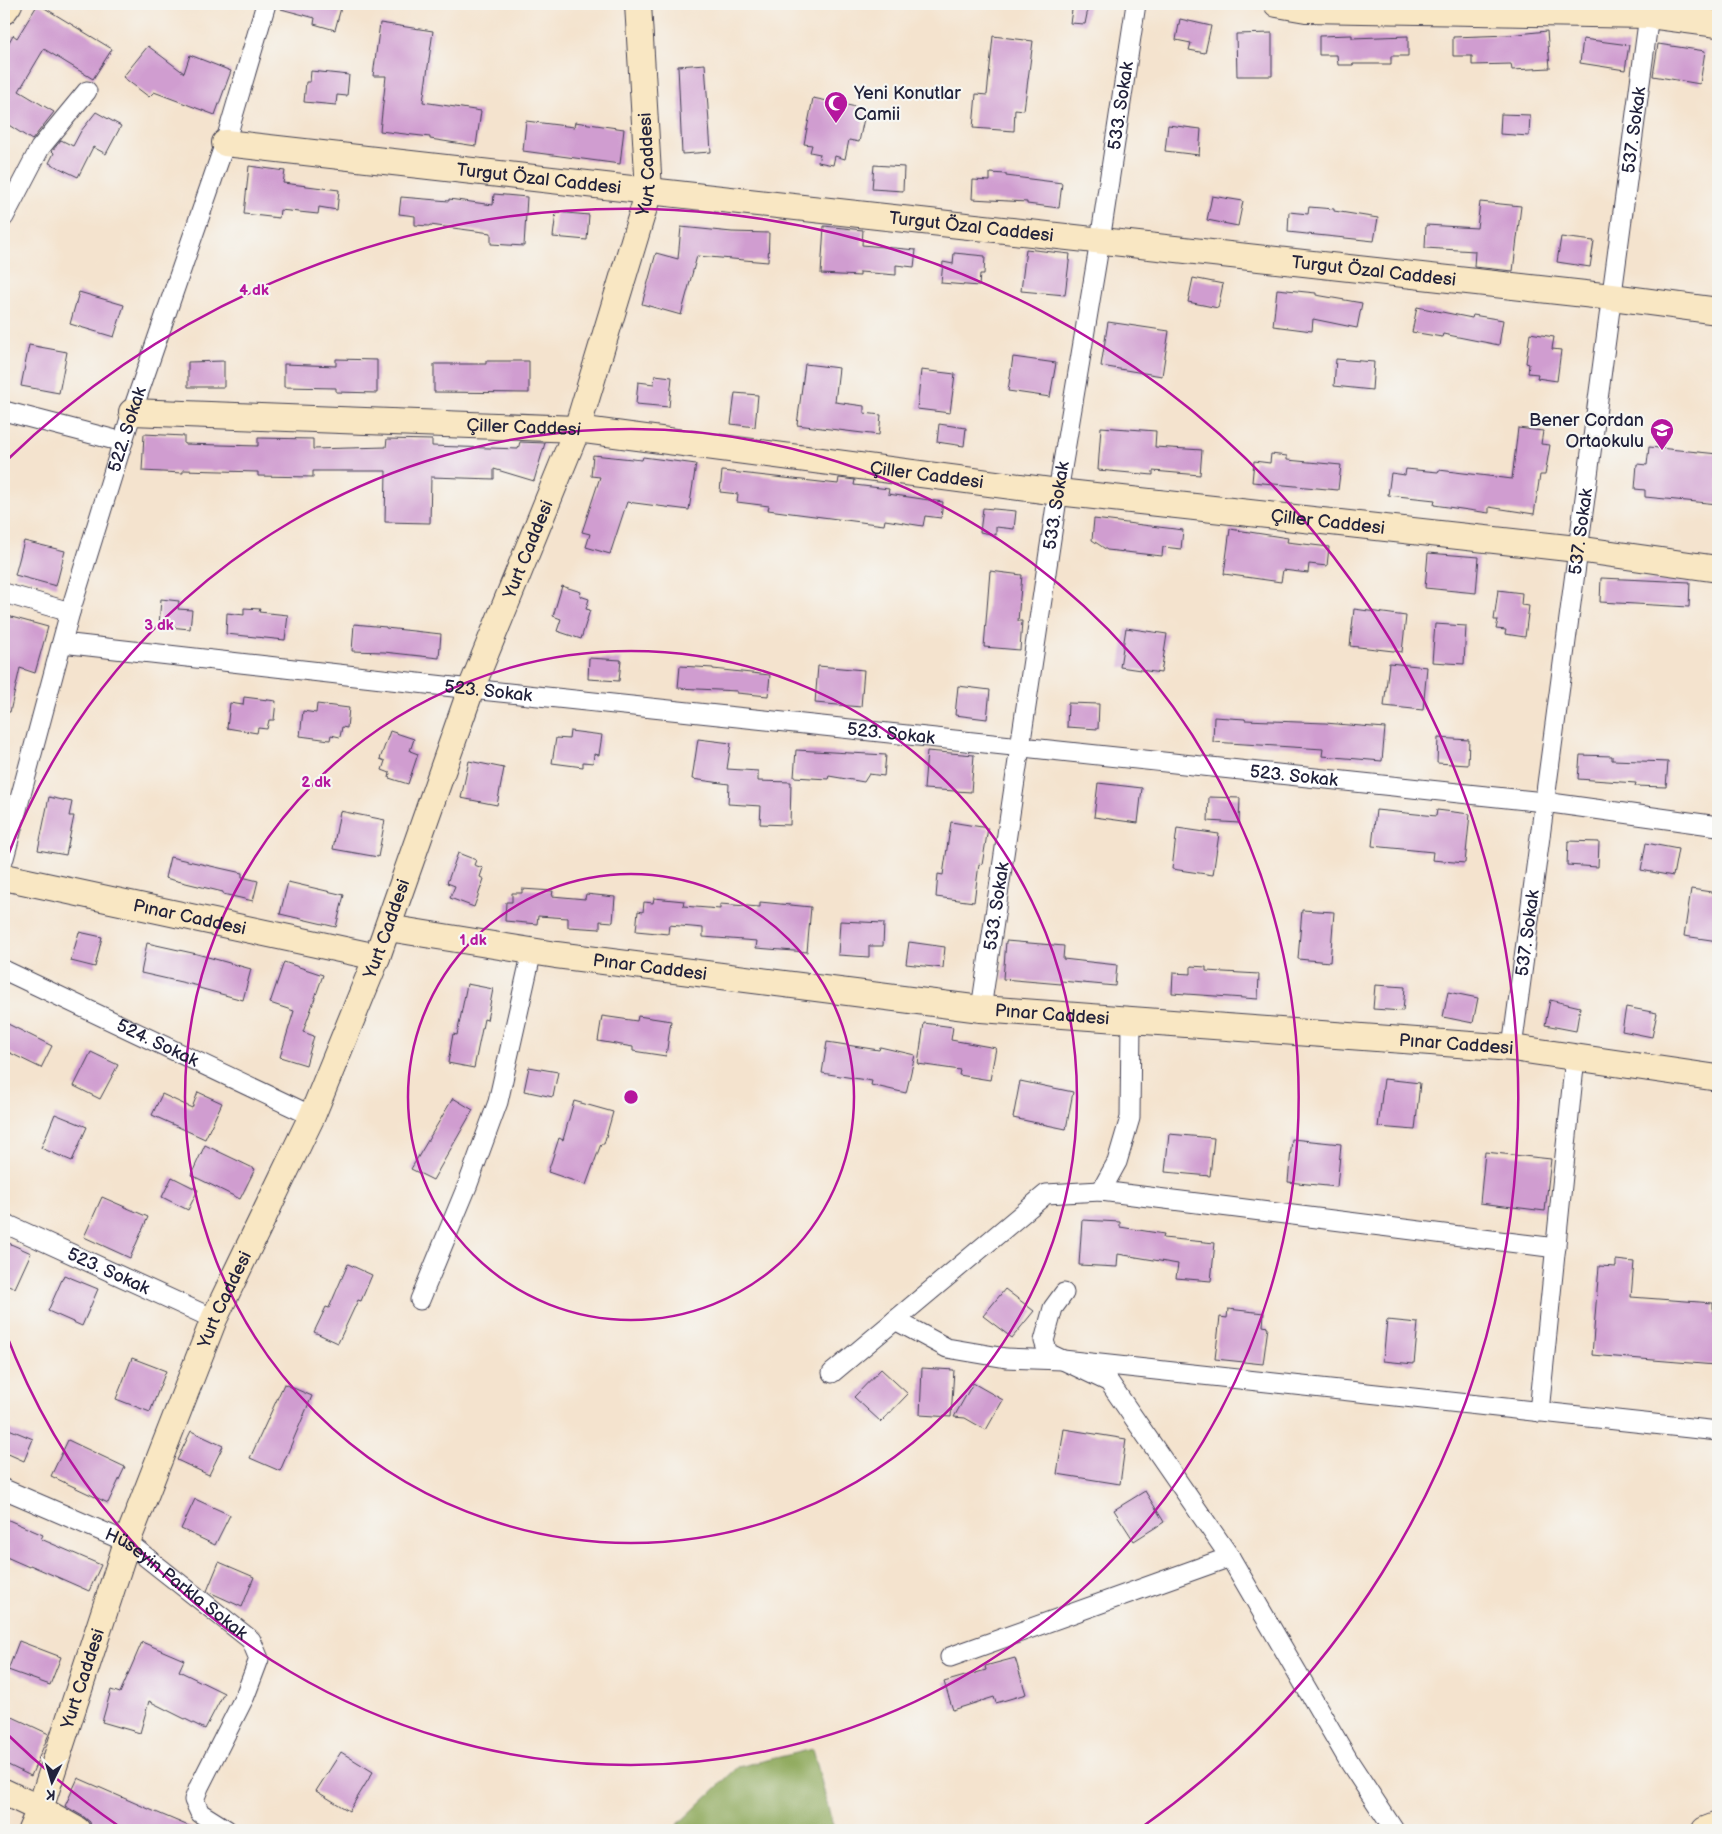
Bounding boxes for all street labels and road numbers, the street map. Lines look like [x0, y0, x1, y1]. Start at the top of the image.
street label: 533. Sokak [1103, 60, 1138, 151]
street label: 537. Sokak [1618, 85, 1650, 175]
street label: Yurt Caddesi [631, 112, 659, 220]
street label: Turgut Özal Caddesi [456, 159, 622, 198]
street label: Turgut Özal Caddesi [888, 207, 1055, 246]
street label: Turgut Özal Caddesi [1290, 251, 1457, 290]
street label: 522. Sokak [104, 384, 150, 475]
street label: Çiller Caddesi [466, 414, 582, 440]
street label: Çiller Caddesi [869, 457, 985, 493]
street label: 533. Sokak [1039, 460, 1073, 551]
street label: 537. Sokak [1564, 487, 1597, 576]
street label: Yurt Caddesi [498, 497, 557, 603]
street label: Çiller Caddesi [1270, 505, 1386, 538]
street label: 523. Sokak [443, 676, 534, 706]
street label: 523. Sokak [846, 718, 936, 748]
street label: 523. Sokak [1249, 761, 1339, 791]
street label: 533. Sokak [979, 860, 1013, 952]
street label: Yurt Caddesi [358, 876, 414, 983]
street label: 537. Sokak [1511, 888, 1543, 977]
street label: Pınar Caddesi [131, 895, 248, 939]
street label: Pınar Caddesi [592, 949, 708, 985]
street label: Pınar Caddesi [994, 1000, 1110, 1029]
street label: 524. Sokak [113, 1014, 202, 1071]
street label: Pınar Caddesi [1398, 1029, 1514, 1059]
street label: 523. Sokak [64, 1243, 153, 1299]
street label: Yurt Caddesi [193, 1248, 256, 1352]
street label: Hüseyin Parkla Sokak [102, 1523, 252, 1644]
street label: Yurt Caddesi [56, 1626, 109, 1732]

